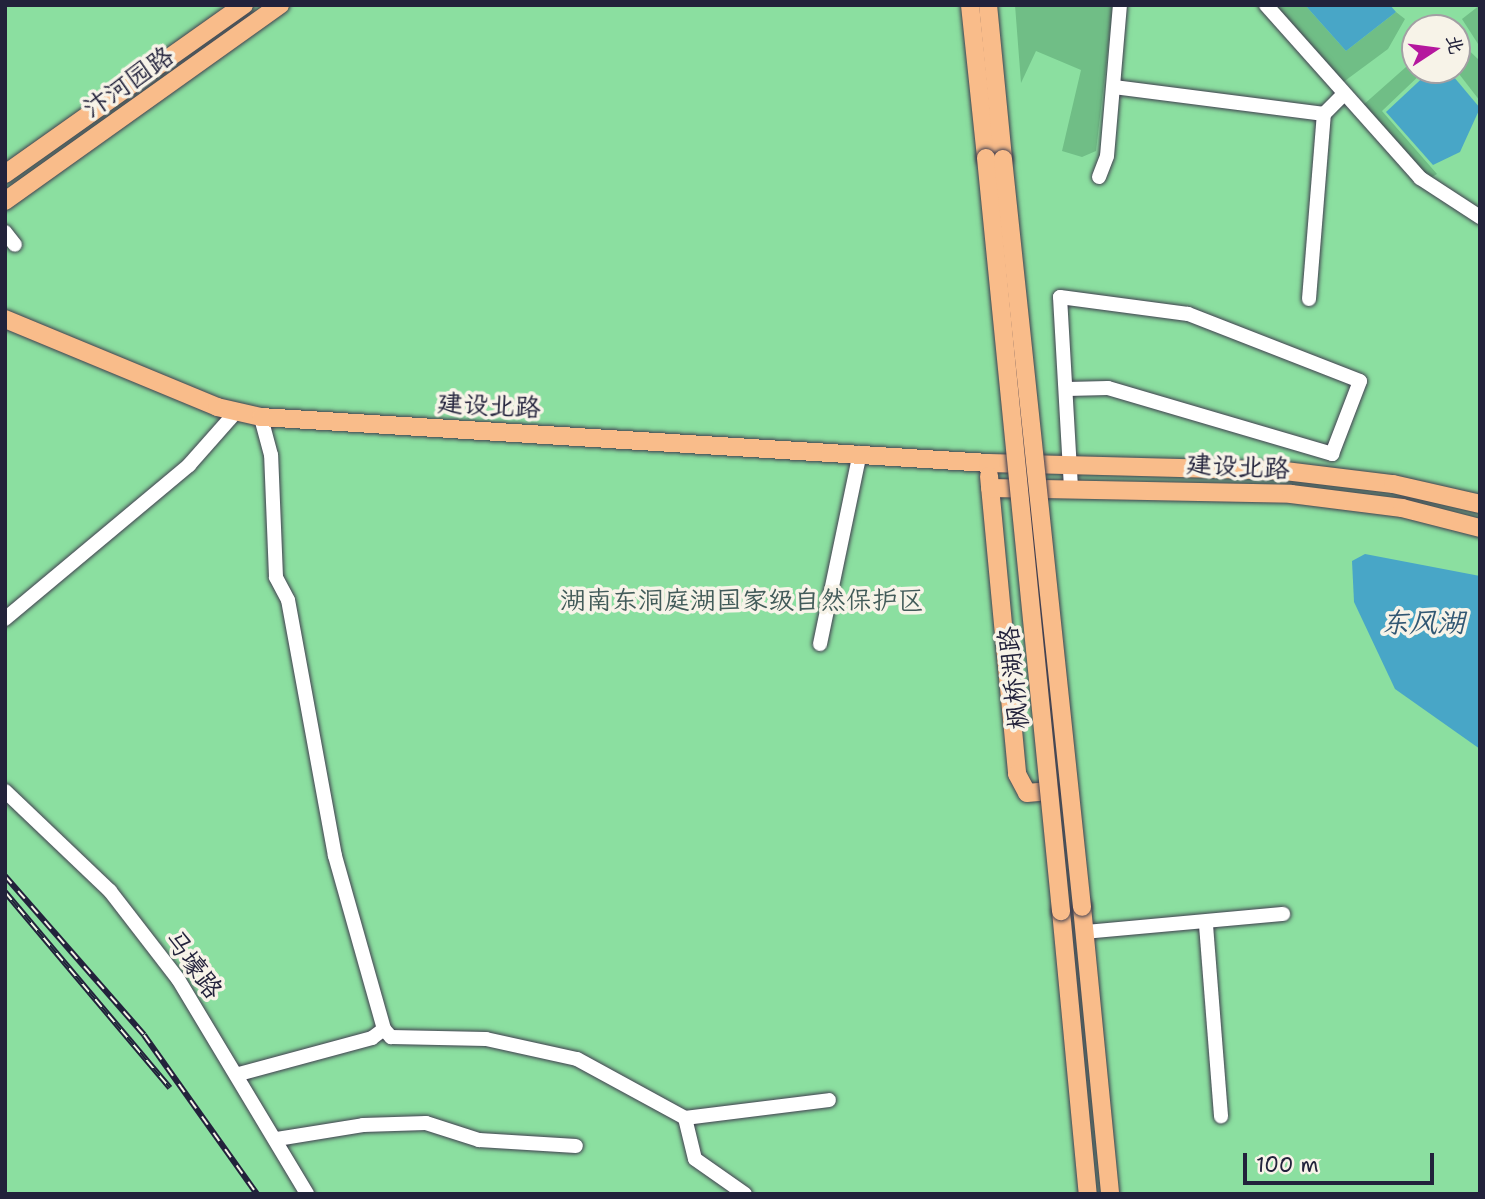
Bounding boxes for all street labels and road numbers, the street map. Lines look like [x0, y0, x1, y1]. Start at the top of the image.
street label: 汴河园路 [76, 39, 180, 125]
street label: 建设北路 [436, 387, 542, 423]
street label: 建设北路 [1185, 448, 1291, 484]
street label: 枫桥湖路 [992, 625, 1034, 731]
street label: 马壕路 [158, 923, 230, 1005]

